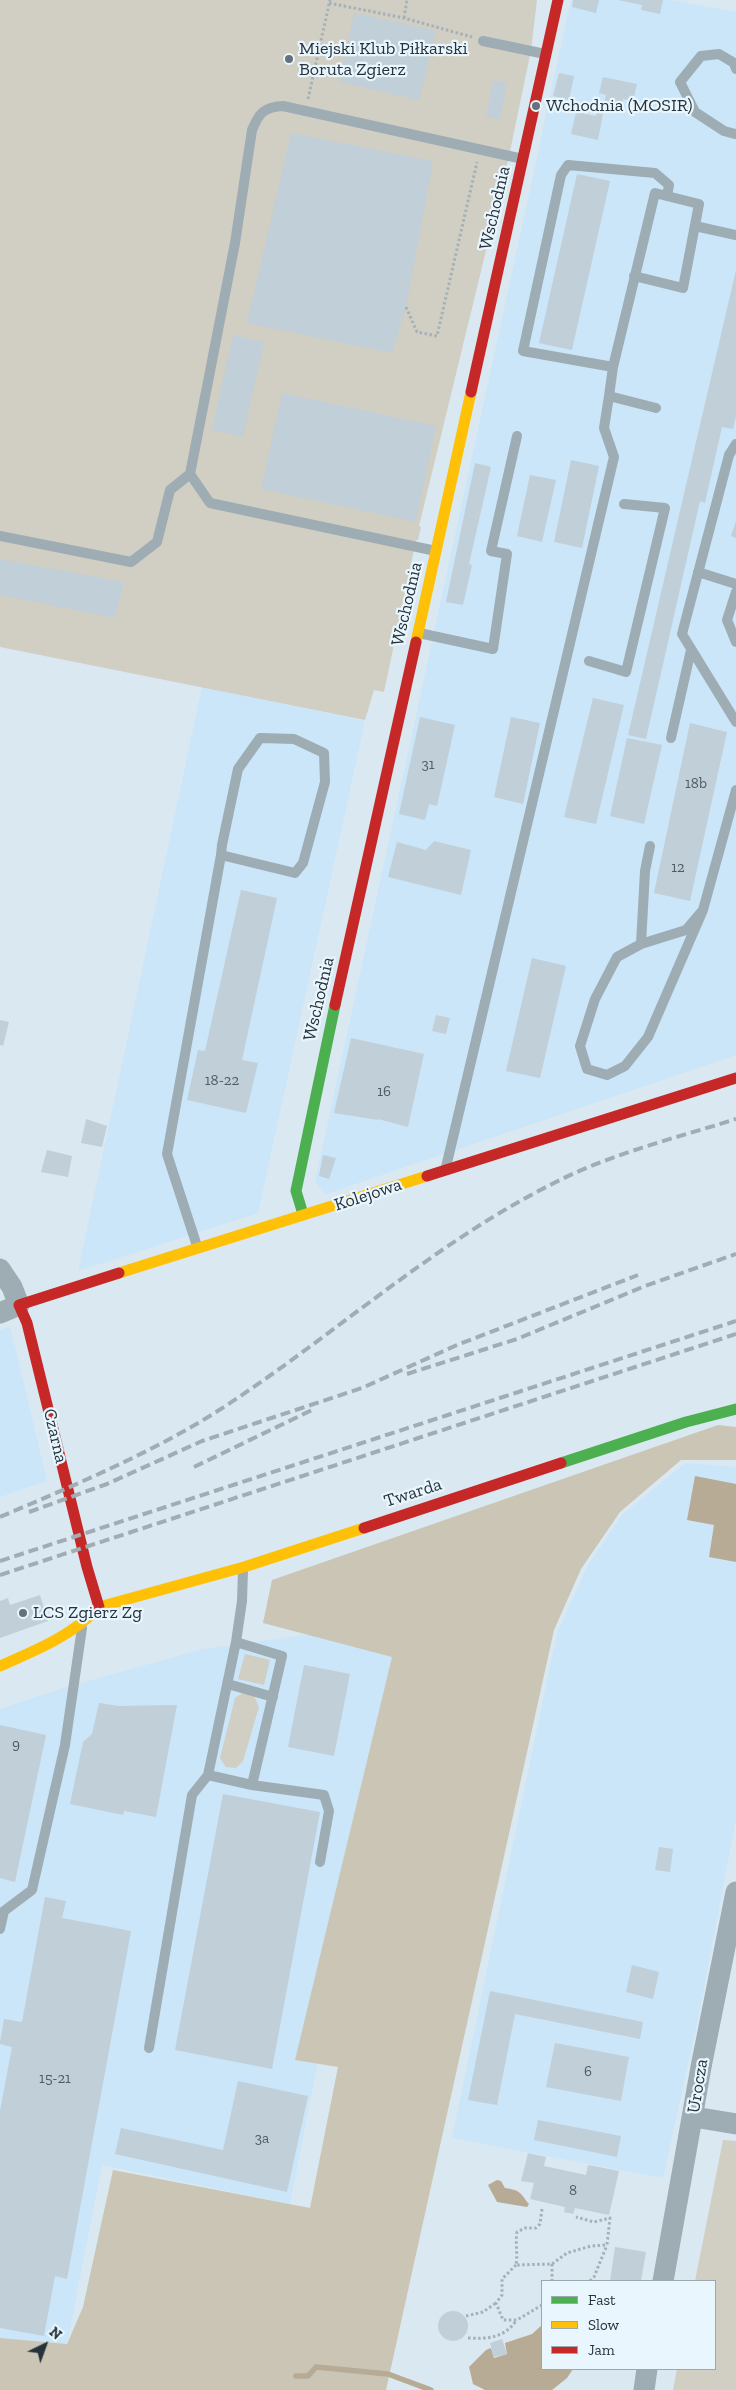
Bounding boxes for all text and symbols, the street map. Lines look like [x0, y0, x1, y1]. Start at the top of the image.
place label: Miejski Klub Piłkarski Boruta Zgierz [299, 38, 468, 80]
marker: Miejski Klub Piłkarski Boruta Zgierz [283, 53, 295, 65]
place label: Wchodnia (MOSIR) [546, 95, 693, 117]
marker: Wchodnia (MOSIR) [530, 100, 542, 112]
street label: Wschodnia [475, 164, 515, 252]
street label: Wschodnia [387, 560, 427, 648]
house number: 31 [421, 756, 435, 774]
house number: 18b [685, 775, 707, 793]
house number: 12 [671, 859, 685, 877]
street label: Wschodnia [299, 955, 339, 1043]
house number: 18-22 [205, 1072, 239, 1090]
house number: 16 [377, 1083, 391, 1101]
street label: Kolejowa [331, 1174, 405, 1216]
street label: Czarna [38, 1407, 72, 1465]
street label: Twarda [381, 1474, 445, 1512]
place label: LCS Zgierz Zg [33, 1602, 142, 1624]
marker: LCS Zgierz Zg [17, 1607, 29, 1619]
house number: 9 [12, 1736, 20, 1754]
street label: Urocza [683, 2057, 713, 2115]
house number: 6 [584, 2063, 592, 2081]
house number: 15-21 [39, 2070, 71, 2088]
house number: 3a [255, 2130, 269, 2148]
house number: 8 [569, 2182, 577, 2200]
legend [541, 2280, 716, 2370]
text: Fast [588, 2291, 616, 2309]
text: Slow [588, 2316, 619, 2334]
north arrow [20, 2320, 70, 2370]
text: N [46, 2324, 65, 2343]
text: Jam [588, 2341, 615, 2359]

